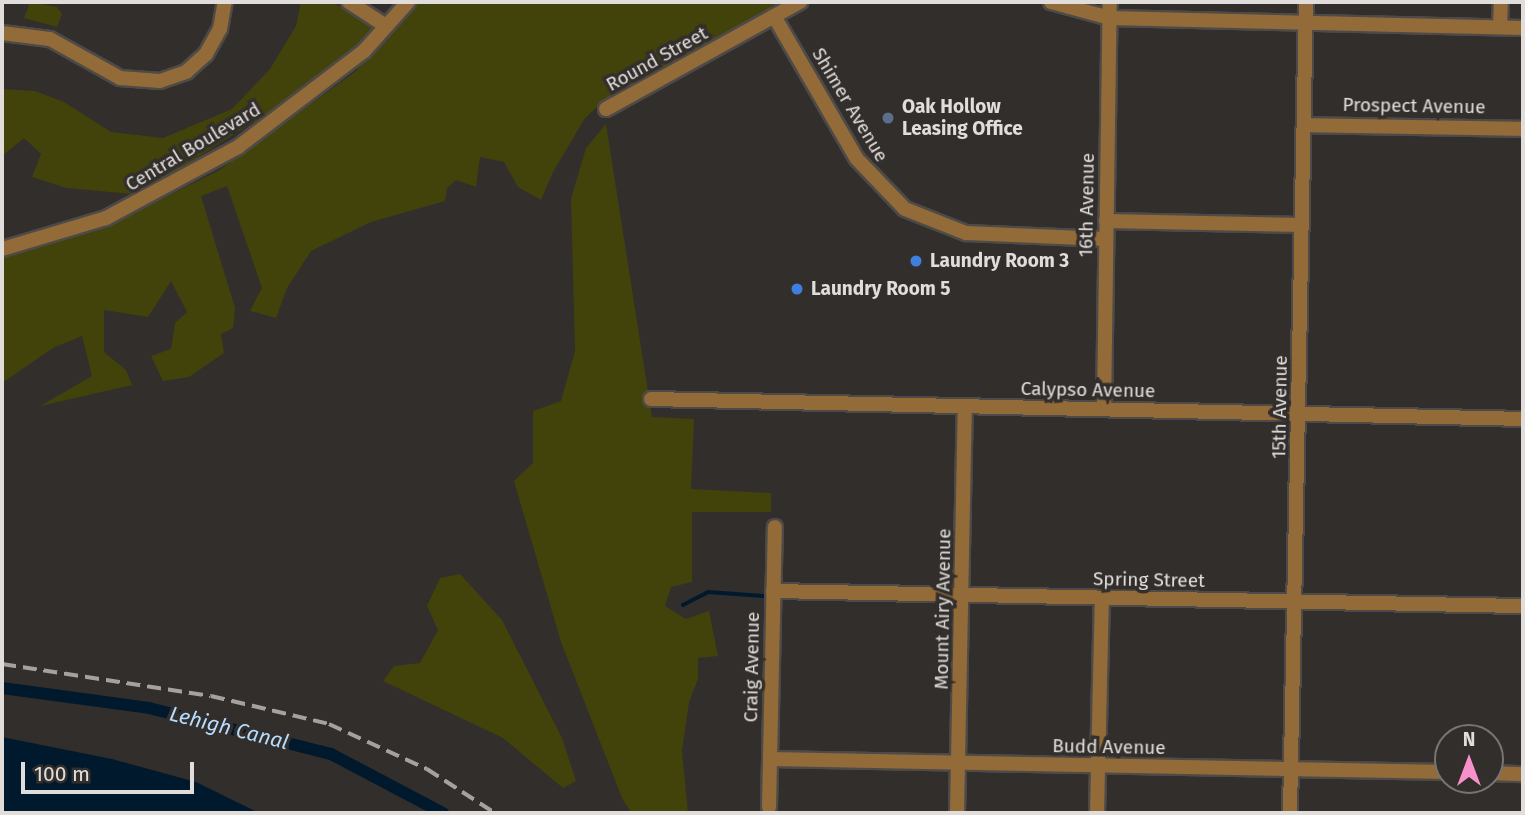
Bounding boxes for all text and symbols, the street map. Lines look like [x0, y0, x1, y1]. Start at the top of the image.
street label: Round Street [602, 22, 712, 96]
street label: Shimer Avenue [807, 44, 893, 166]
street label: Prospect Avenue [1342, 93, 1486, 119]
place label: Oak Hollow Leasing Office [902, 96, 1023, 140]
street label: Central Boulevard [122, 98, 264, 196]
marker: Oak Hollow Leasing Office [880, 110, 896, 126]
street label: 16th Avenue [1075, 153, 1099, 257]
place label: Laundry Room 3 [930, 250, 1069, 272]
marker: Laundry Room 3 [908, 253, 924, 269]
place label: Laundry Room 5 [811, 278, 951, 300]
marker: Laundry Room 5 [789, 281, 805, 297]
street label: 15th Avenue [1268, 355, 1292, 459]
street label: Calypso Avenue [1020, 377, 1156, 403]
street label: Mount Airy Avenue [930, 528, 956, 690]
street label: Spring Street [1093, 568, 1205, 592]
street label: Craig Avenue [740, 611, 764, 723]
water label: Lehigh Canal [167, 701, 291, 755]
north arrow [1434, 724, 1504, 794]
text: N [1463, 728, 1475, 751]
street label: Budd Avenue [1052, 735, 1166, 759]
scale bar [24, 748, 198, 792]
text: 100 m [34, 761, 90, 787]

